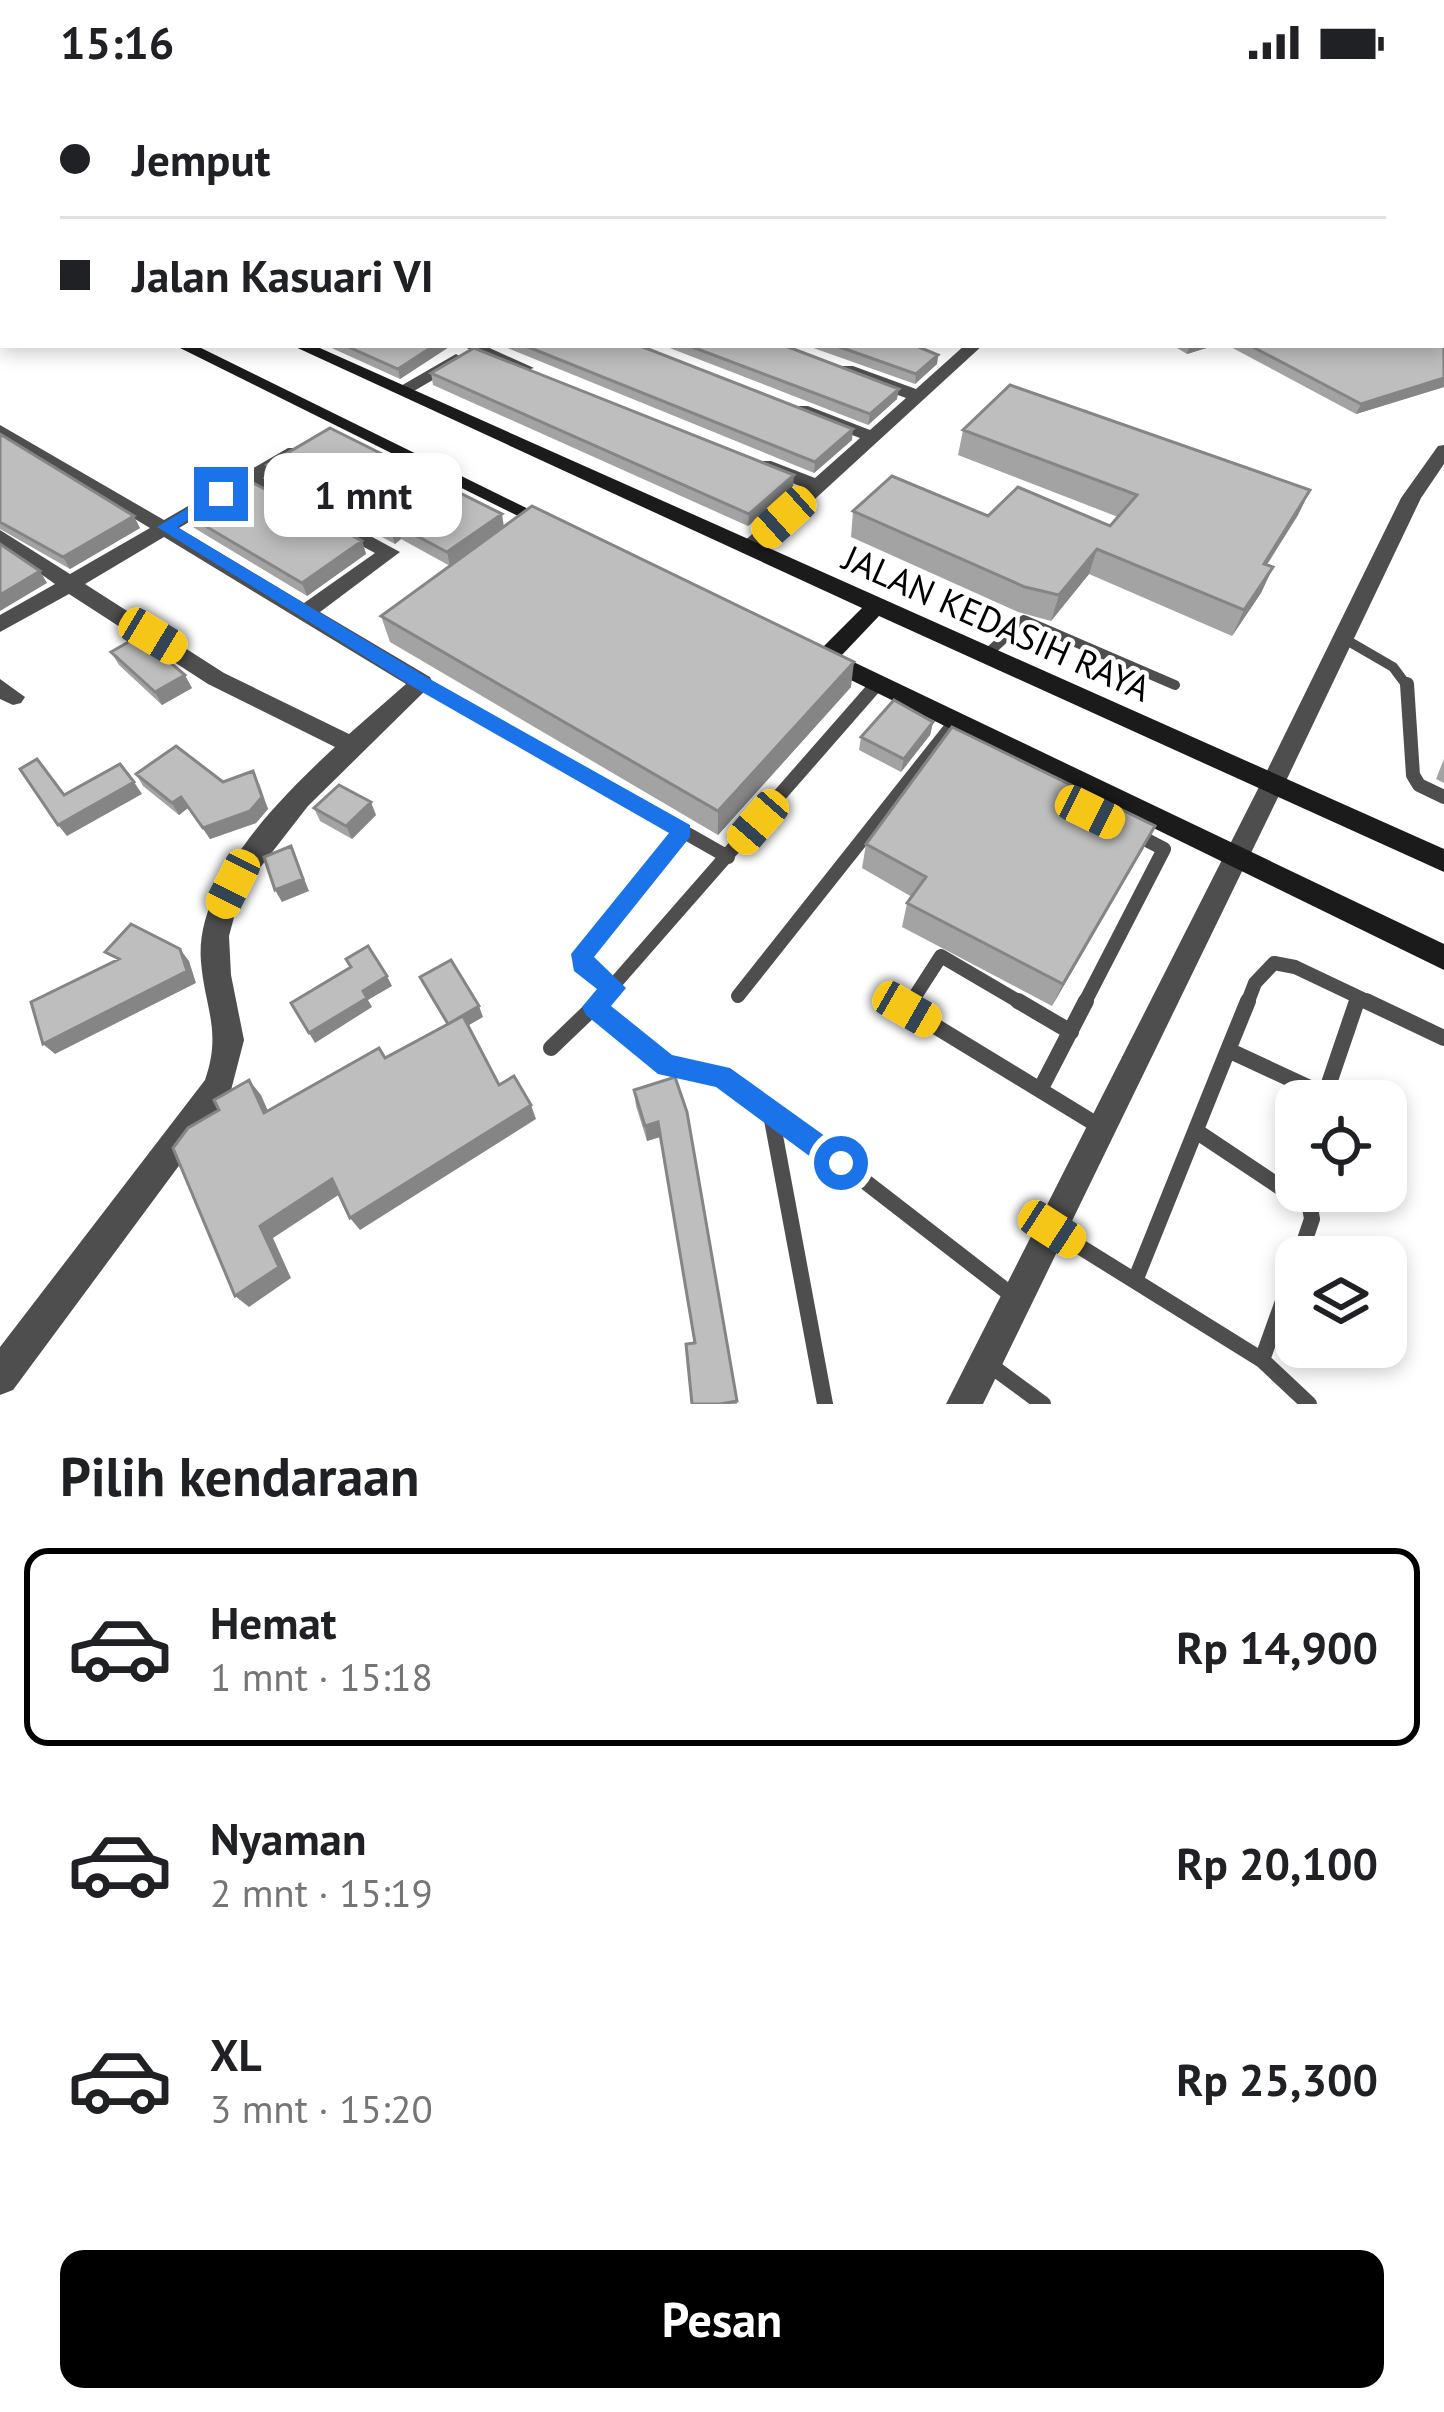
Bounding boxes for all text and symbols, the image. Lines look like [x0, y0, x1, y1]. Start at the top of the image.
text: 15:16 [60, 13, 174, 71]
text: Jemput [132, 130, 270, 188]
text: Jalan Kasuari VI [132, 246, 434, 304]
callout: 1 mnt [263, 452, 461, 536]
route end [194, 467, 248, 521]
text: 1 mnt [314, 469, 412, 520]
car [745, 480, 823, 554]
street label: JALAN KEDASIH RAYA [834, 533, 1158, 711]
car [113, 602, 193, 670]
car [1050, 780, 1130, 844]
car [721, 783, 795, 861]
car [201, 844, 265, 924]
car [867, 975, 947, 1043]
map controls [1275, 1080, 1407, 1368]
button: locate [1275, 1080, 1407, 1212]
route start [814, 1136, 868, 1190]
car [1012, 1194, 1092, 1264]
button: layers [1275, 1236, 1407, 1368]
text: Pilih kendaraan [60, 1441, 419, 1511]
icon: car [66, 1593, 174, 1701]
text: Hemat [210, 1593, 336, 1651]
text: Rp 14,900 [1176, 1618, 1378, 1676]
text: 1 mnt · 15:18 [210, 1651, 433, 1702]
icon: car [66, 1809, 174, 1917]
text: Nyaman [210, 1809, 366, 1867]
text: Rp 20,100 [1176, 1834, 1378, 1892]
text: 2 mnt · 15:19 [210, 1867, 433, 1918]
icon: car [66, 2025, 174, 2133]
text: XL [210, 2025, 262, 2083]
text: Rp 25,300 [1176, 2050, 1378, 2108]
text: 3 mnt · 15:20 [210, 2083, 433, 2134]
button: Pesan [60, 2250, 1384, 2388]

